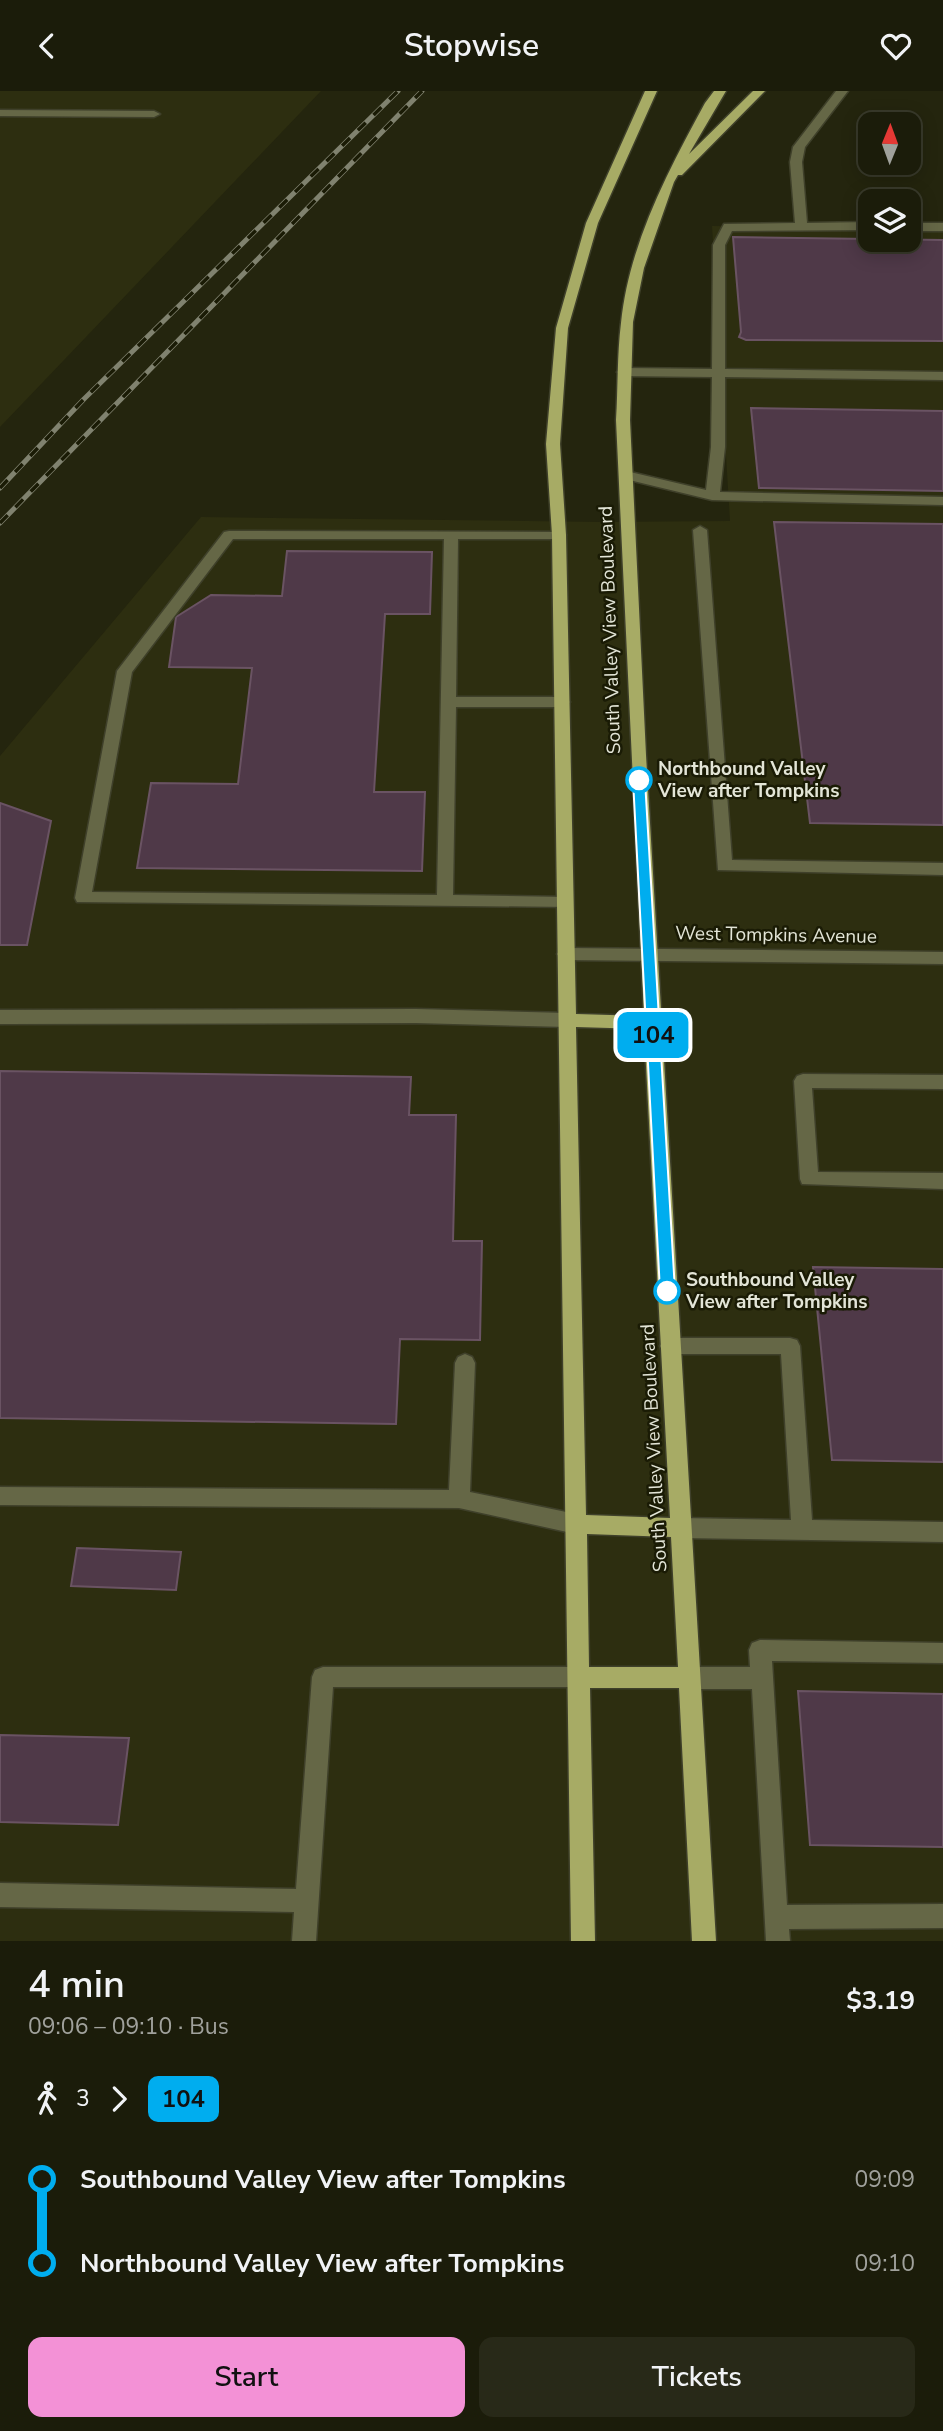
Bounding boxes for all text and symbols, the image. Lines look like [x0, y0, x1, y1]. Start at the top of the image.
text: Stopwise [404, 24, 539, 67]
icon: back [28, 27, 66, 65]
icon: heart [877, 27, 915, 65]
north arrow [858, 112, 920, 175]
map controls [858, 112, 921, 252]
button: layers [858, 189, 921, 252]
street label: South Valley View Boulevard [593, 505, 627, 755]
place label: Northbound Valley View after Tompkins [657, 756, 839, 804]
marker: Northbound Valley View after Tompkins [626, 767, 652, 793]
street label: West Tompkins Avenue [675, 920, 877, 950]
line badge: 104 [613, 1012, 693, 1058]
text: 104 [631, 1019, 675, 1051]
place label: Southbound Valley View after Tompkins [685, 1267, 867, 1315]
marker: Southbound Valley View after Tompkins [654, 1278, 680, 1304]
street label: South Valley View Boulevard [635, 1323, 673, 1573]
text: 4 min [28, 1959, 125, 2010]
text: $3.19 [846, 1983, 915, 2018]
text: 09:06 – 09:10 · Bus [28, 2011, 229, 2042]
icon: walk [28, 2080, 66, 2118]
icon: forward [100, 2080, 138, 2118]
text: 3 [76, 2083, 90, 2114]
text: 104 [162, 2083, 205, 2115]
text: Southbound Valley View after Tompkins [80, 2162, 566, 2197]
text: 09:09 [855, 2164, 915, 2195]
text: Northbound Valley View after Tompkins [80, 2246, 565, 2281]
text: 09:10 [855, 2248, 915, 2279]
button: Start [28, 2337, 465, 2417]
button: Tickets [479, 2337, 915, 2417]

